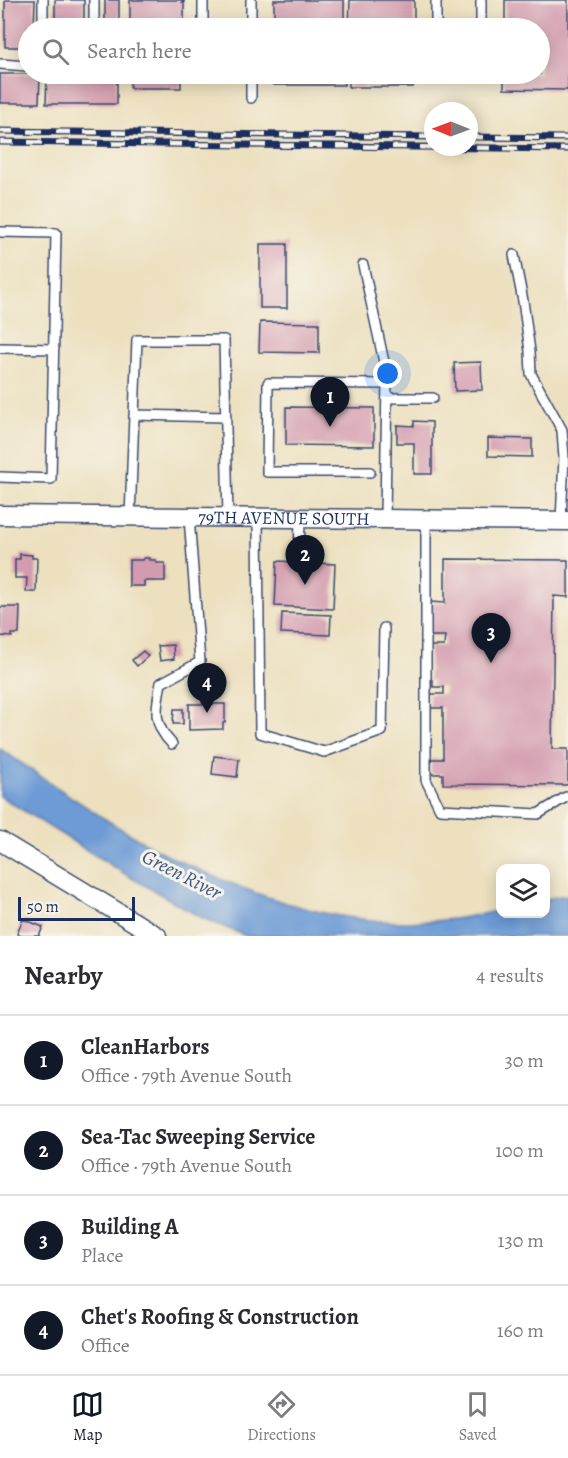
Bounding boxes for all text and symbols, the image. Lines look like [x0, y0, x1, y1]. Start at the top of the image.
search box [18, 18, 550, 84]
icon: search [39, 35, 72, 68]
text: Search here [87, 36, 192, 66]
north arrow [424, 102, 478, 156]
your location [373, 359, 402, 388]
pin: 1 [310, 378, 350, 427]
street label: 79TH AVENUE SOUTH [198, 505, 370, 531]
pin: 2 [286, 536, 324, 585]
pin: 3 [472, 614, 510, 663]
pin: 4 [188, 664, 226, 713]
water label: Green River [137, 843, 227, 906]
map controls [496, 864, 550, 918]
button: layers [496, 864, 550, 918]
scale bar [18, 894, 135, 922]
text: 50 m [27, 896, 59, 918]
text: Nearby [24, 958, 103, 993]
text: 4 results [476, 962, 544, 989]
text: CleanHarbors [81, 1032, 209, 1062]
text: 1 [40, 1047, 47, 1074]
text: 30 m [504, 1047, 544, 1074]
text: Office · 79th Avenue South [81, 1062, 292, 1089]
text: Sea-Tac Sweeping Service [81, 1122, 316, 1152]
text: 2 [39, 1137, 48, 1164]
text: 100 m [495, 1137, 544, 1164]
text: Office · 79th Avenue South [81, 1152, 292, 1179]
text: Building A [81, 1212, 178, 1242]
text: 3 [39, 1227, 48, 1254]
text: 130 m [498, 1227, 544, 1254]
text: Place [81, 1242, 123, 1269]
text: Chet's Roofing & Construction [81, 1302, 359, 1332]
text: 4 [39, 1317, 48, 1344]
text: 160 m [497, 1317, 544, 1344]
text: Office [81, 1332, 130, 1359]
tab: Map [71, 1388, 104, 1446]
tab: Directions [247, 1388, 316, 1446]
tab: Saved [459, 1388, 497, 1446]

